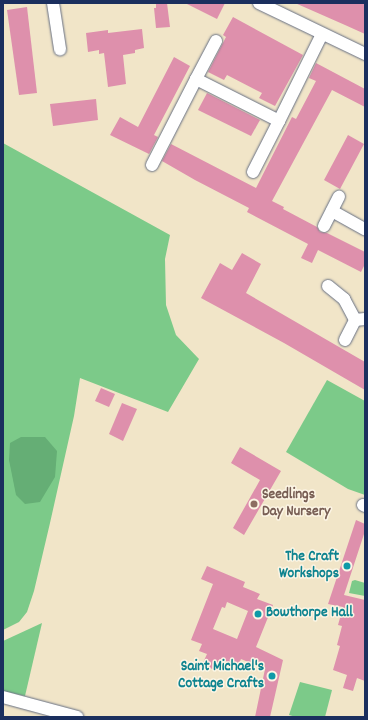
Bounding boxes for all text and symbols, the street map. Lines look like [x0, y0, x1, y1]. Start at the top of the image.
place label: Seedlings Day Nursery [262, 486, 330, 521]
marker: Seedlings Day Nursery [249, 499, 259, 509]
place label: The Craft Workshops [279, 548, 339, 583]
marker: The Craft Workshops [342, 561, 352, 571]
place label: Bowthorpe Hall [266, 605, 353, 623]
marker: Bowthorpe Hall [253, 609, 263, 619]
place label: Saint Michael's Cottage Crafts [178, 658, 264, 693]
marker: Saint Michael's Cottage Crafts [267, 671, 277, 681]

